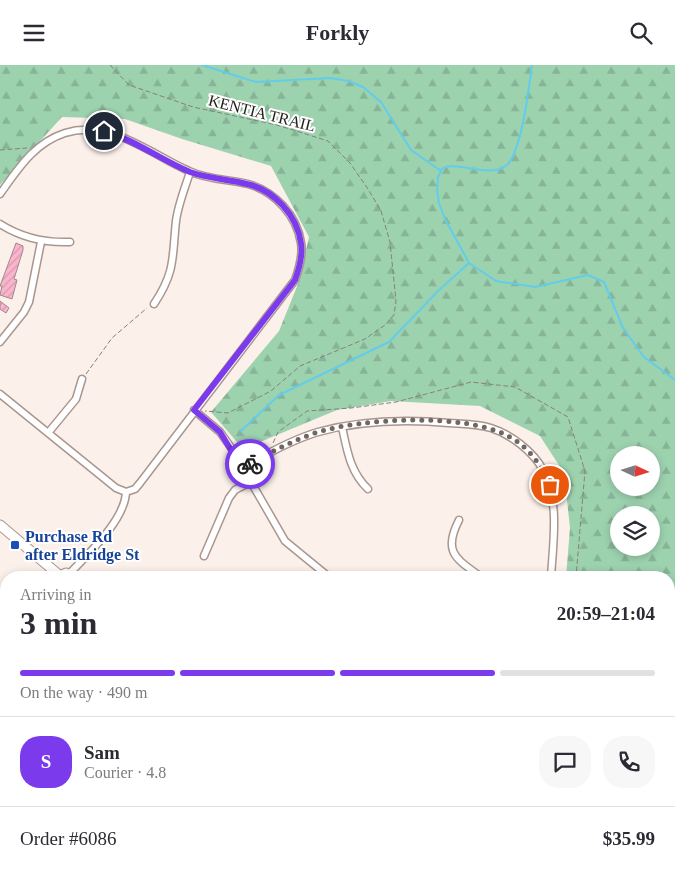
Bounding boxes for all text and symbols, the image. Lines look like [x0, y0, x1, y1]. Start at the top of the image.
icon: menu [20, 19, 48, 47]
icon: search [627, 19, 655, 47]
text: Forkly [306, 20, 369, 45]
street label: KENTIA TRAIL [207, 92, 317, 134]
pin [83, 110, 125, 152]
icon: home [90, 117, 118, 145]
courier [225, 439, 275, 489]
north arrow [610, 446, 660, 496]
map controls [610, 446, 660, 556]
icon: bike [236, 450, 264, 478]
pin [529, 464, 571, 506]
icon: bag [536, 471, 564, 499]
button: layers [610, 506, 660, 556]
place label: Purchase Rd after Eldridge St [25, 528, 140, 564]
marker: Purchase Rd after Eldridge St [9, 539, 21, 551]
text: Arriving in [20, 586, 92, 603]
text: 20:59–21:04 [557, 603, 655, 624]
text: 3 min [20, 605, 97, 641]
text: On the way · 490 m [20, 684, 148, 701]
button: chat [539, 736, 591, 788]
button: phone [603, 736, 655, 788]
text: Sam [84, 742, 120, 763]
text: S [41, 751, 51, 772]
text: Courier · 4.8 [84, 764, 166, 781]
text: Order #6086 [20, 828, 117, 849]
text: $35.99 [603, 828, 655, 849]

